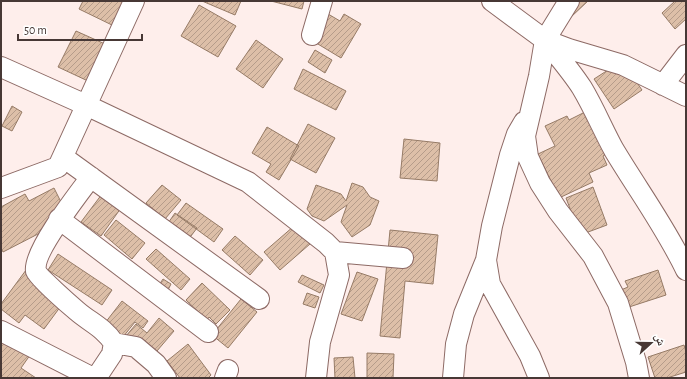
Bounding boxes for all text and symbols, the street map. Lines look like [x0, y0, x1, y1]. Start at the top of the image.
scale bar [18, 16, 142, 42]
text: 50 m [24, 24, 47, 36]
north arrow [631, 323, 671, 363]
text: ش [651, 332, 667, 348]

